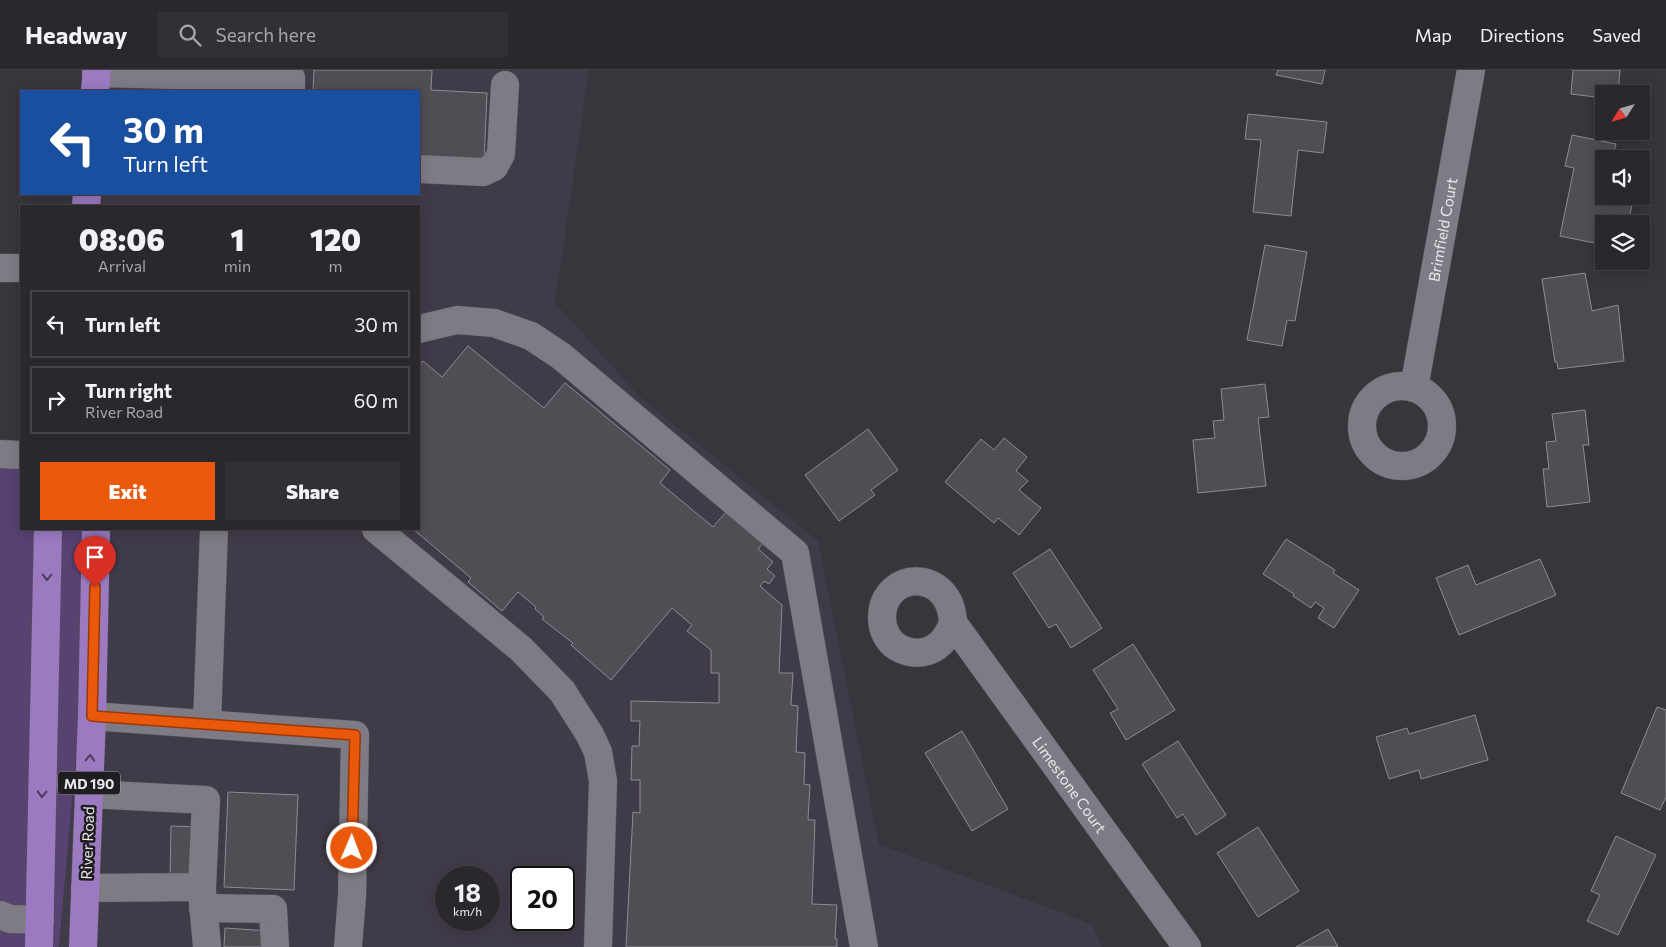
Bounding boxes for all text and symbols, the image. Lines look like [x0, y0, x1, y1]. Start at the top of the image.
search box [158, 12, 508, 57]
text: Headway [25, 20, 128, 49]
icon: search [176, 21, 204, 49]
text: Search here [216, 23, 316, 46]
text: Map [1415, 24, 1452, 46]
text: Directions [1480, 24, 1564, 46]
text: Saved [1592, 24, 1641, 46]
north arrow [1595, 85, 1650, 140]
map controls [1595, 85, 1650, 270]
text: 30 m [123, 107, 204, 150]
icon: left [40, 110, 105, 175]
text: Turn left [123, 150, 208, 177]
button: sound [1595, 150, 1650, 205]
street label: Brimfield Court [1424, 176, 1461, 283]
button: layers [1595, 215, 1650, 270]
text: 08:06 [79, 220, 165, 257]
text: 1 [230, 220, 244, 257]
text: 120 [310, 220, 361, 257]
text: Arrival [98, 256, 146, 275]
text: min [224, 256, 251, 275]
text: m [329, 256, 343, 275]
icon: left [42, 310, 70, 338]
text: Turn left [85, 313, 160, 336]
text: 30 m [355, 313, 398, 336]
text: Turn right [85, 379, 172, 402]
icon: right [42, 386, 70, 414]
text: 60 m [354, 389, 398, 412]
text: River Road [85, 402, 163, 421]
button: Exit [40, 462, 215, 520]
button: Share [225, 462, 400, 520]
pin [74, 536, 116, 587]
icon: arrive [81, 543, 109, 571]
one-way arrow [41, 574, 52, 582]
street label: Limestone Court [1029, 733, 1111, 836]
one-way arrow [85, 754, 95, 762]
road number: MD 190 [58, 771, 120, 794]
one-way arrow [37, 790, 47, 798]
street label: River Road [77, 806, 97, 880]
position arrow [325, 821, 377, 873]
speed limit sign: 20 [510, 866, 575, 931]
text: 18 [454, 877, 481, 907]
text: km/h [453, 904, 482, 918]

